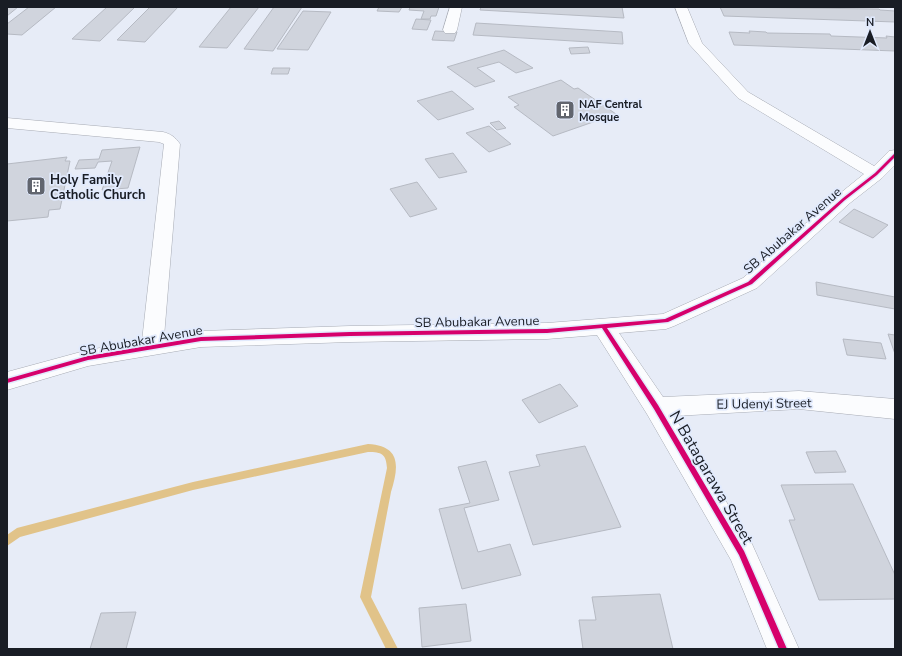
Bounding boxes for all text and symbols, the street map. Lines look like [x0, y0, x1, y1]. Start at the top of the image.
north arrow [850, 12, 890, 52]
text: N [866, 15, 874, 30]
place label: NAF Central Mosque [579, 97, 643, 125]
building icon: NAF Central Mosque [554, 99, 576, 121]
place label: Holy Family Catholic Church [50, 171, 146, 204]
building icon: Holy Family Catholic Church [25, 175, 47, 197]
street label: SB Abubakar Avenue [740, 183, 846, 278]
street label: SB Abubakar Avenue [415, 312, 539, 332]
street label: SB Abubakar Avenue [78, 321, 204, 361]
street label: EJ Udenyi Street [716, 394, 812, 414]
street label: N Batagarawa Street [664, 407, 759, 549]

